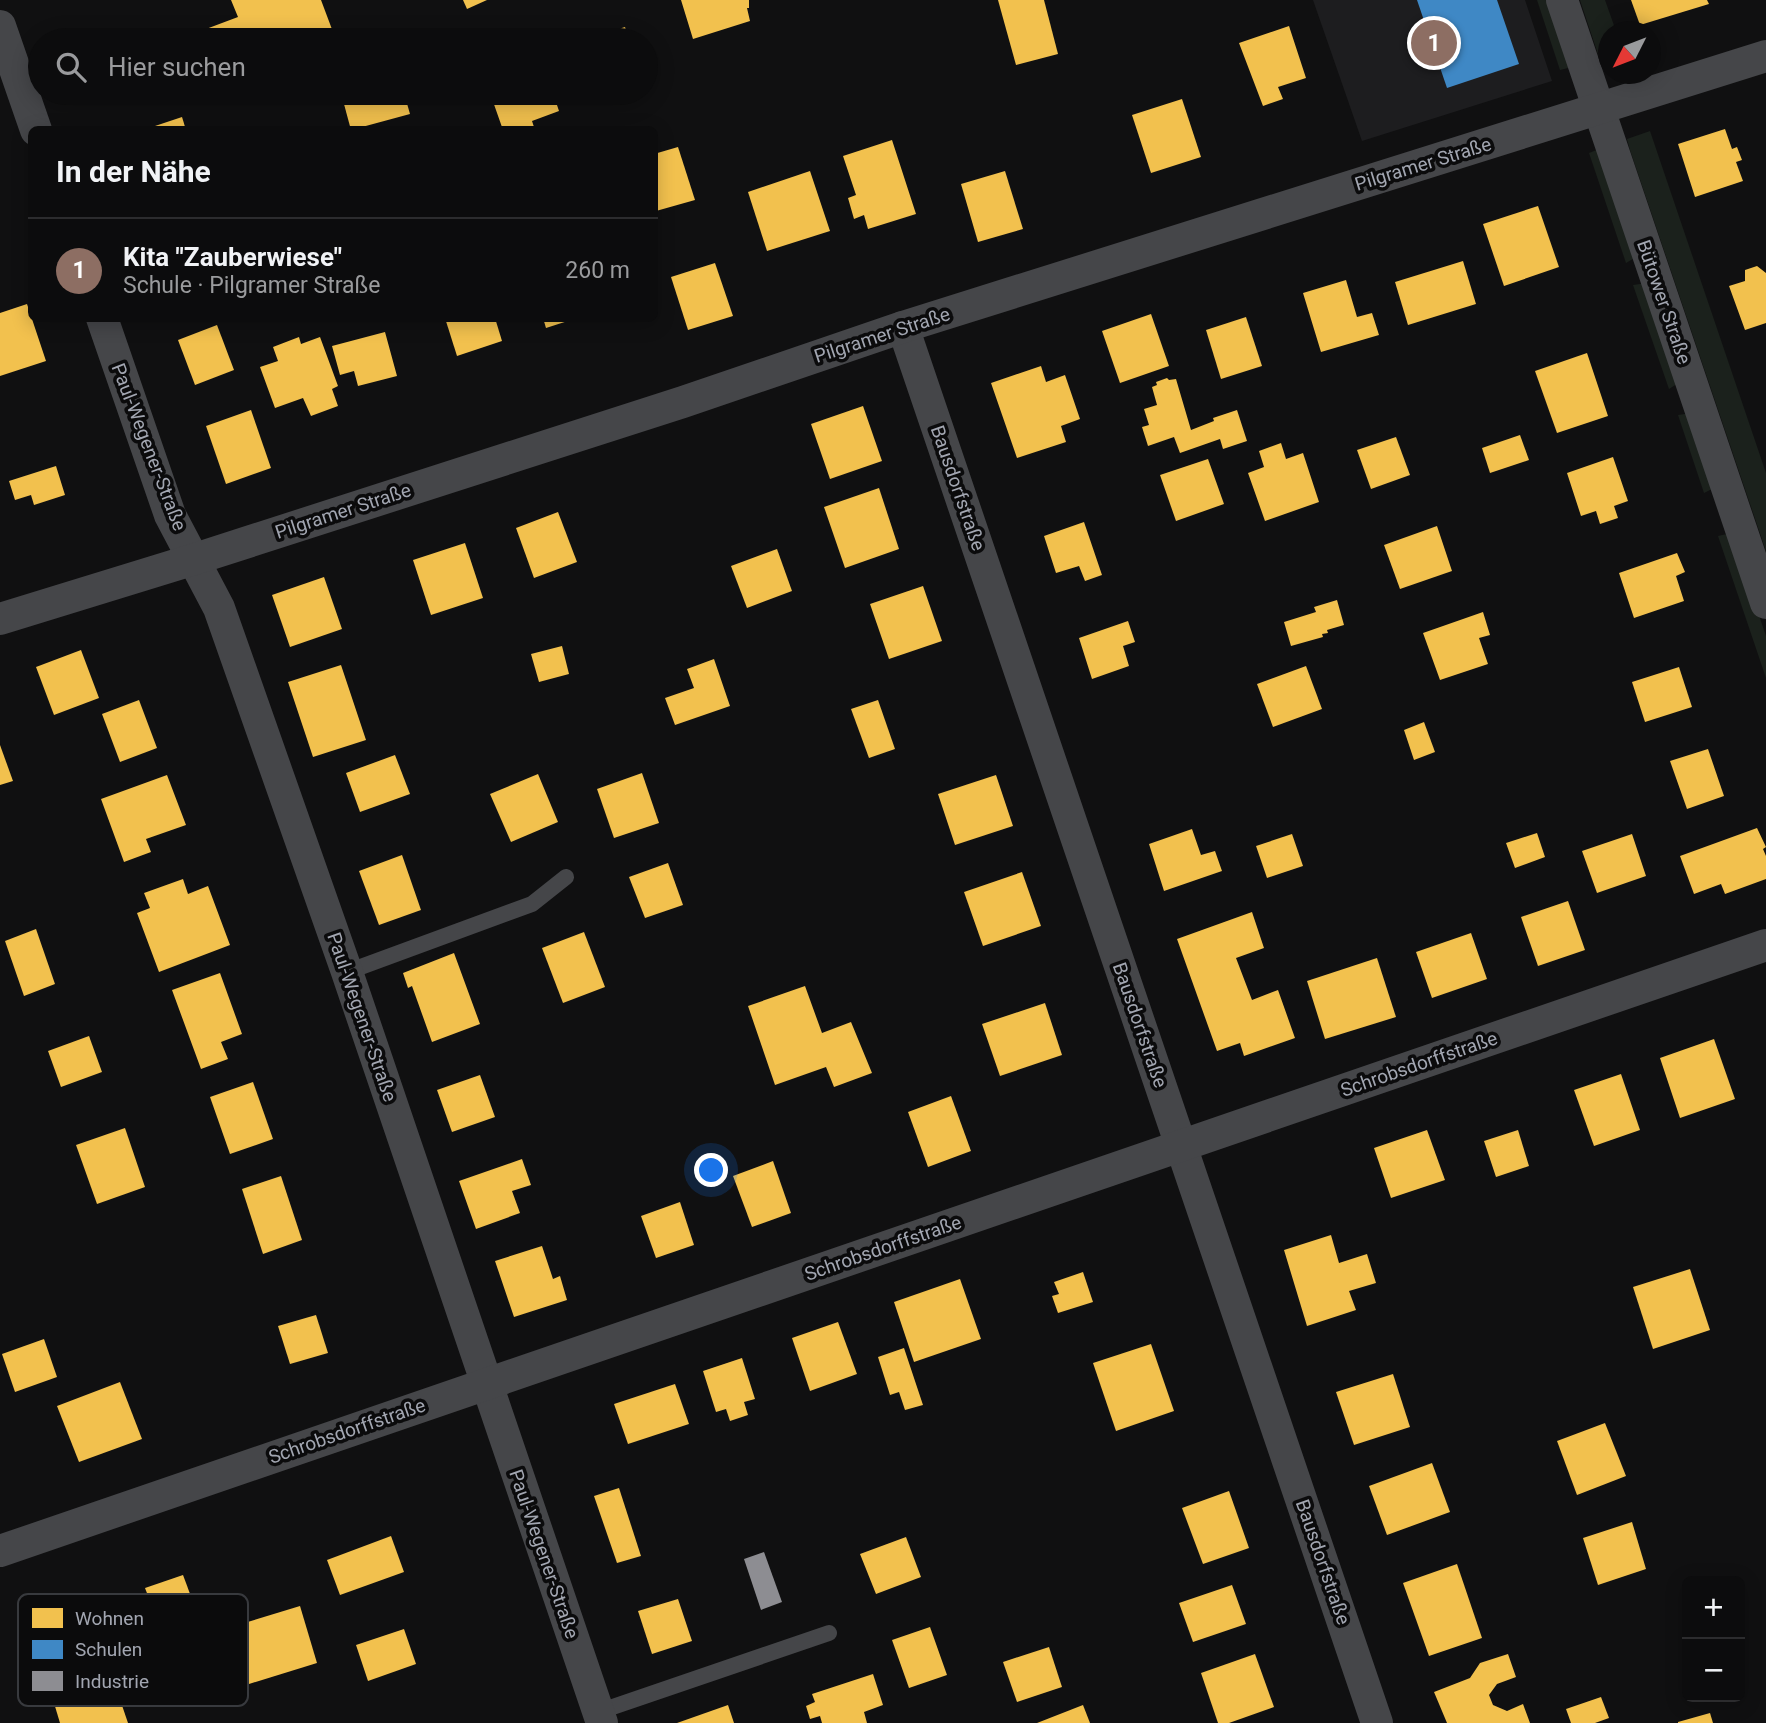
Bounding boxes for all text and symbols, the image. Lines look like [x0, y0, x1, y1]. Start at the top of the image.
pin: 1 [1411, 17, 1457, 69]
north arrow [1598, 21, 1661, 84]
search box [28, 28, 658, 105]
icon: search [52, 48, 90, 86]
text: Hier suchen [108, 52, 246, 82]
street label: Pilgramer Straße [1352, 132, 1494, 196]
text: In der Nähe [56, 154, 211, 189]
street label: Bütower Straße [1632, 237, 1696, 367]
text: Kita "Zauberwiese" [123, 242, 342, 272]
text: 1 [72, 257, 86, 284]
text: 260 m [565, 257, 630, 284]
text: Schule · Pilgramer Straße [123, 272, 381, 299]
street label: Pilgramer Straße [811, 302, 953, 368]
street label: Paul-Wegener-Straße [106, 360, 192, 534]
street label: Bausdorfstraße [926, 422, 990, 554]
street label: Pilgramer Straße [272, 478, 414, 544]
street label: Paul-Wegener-Straße [322, 929, 402, 1105]
street label: Bausdorfstraße [1108, 959, 1172, 1091]
street label: Schrobsdorffstraße [1338, 1026, 1500, 1102]
your location [694, 1153, 728, 1187]
street label: Schrobsdorffstraße [802, 1210, 964, 1286]
street label: Schrobsdorffstraße [266, 1393, 428, 1469]
street label: Paul-Wegener-Straße [504, 1466, 584, 1642]
street label: Bausdorfstraße [1291, 1496, 1355, 1628]
map controls [1682, 1576, 1745, 1702]
button: + [1682, 1576, 1745, 1639]
legend [18, 1594, 248, 1706]
text: Wohnen [75, 1607, 144, 1630]
text: Schulen [75, 1638, 142, 1661]
button: − [1682, 1639, 1745, 1702]
text: Industrie [75, 1670, 149, 1693]

